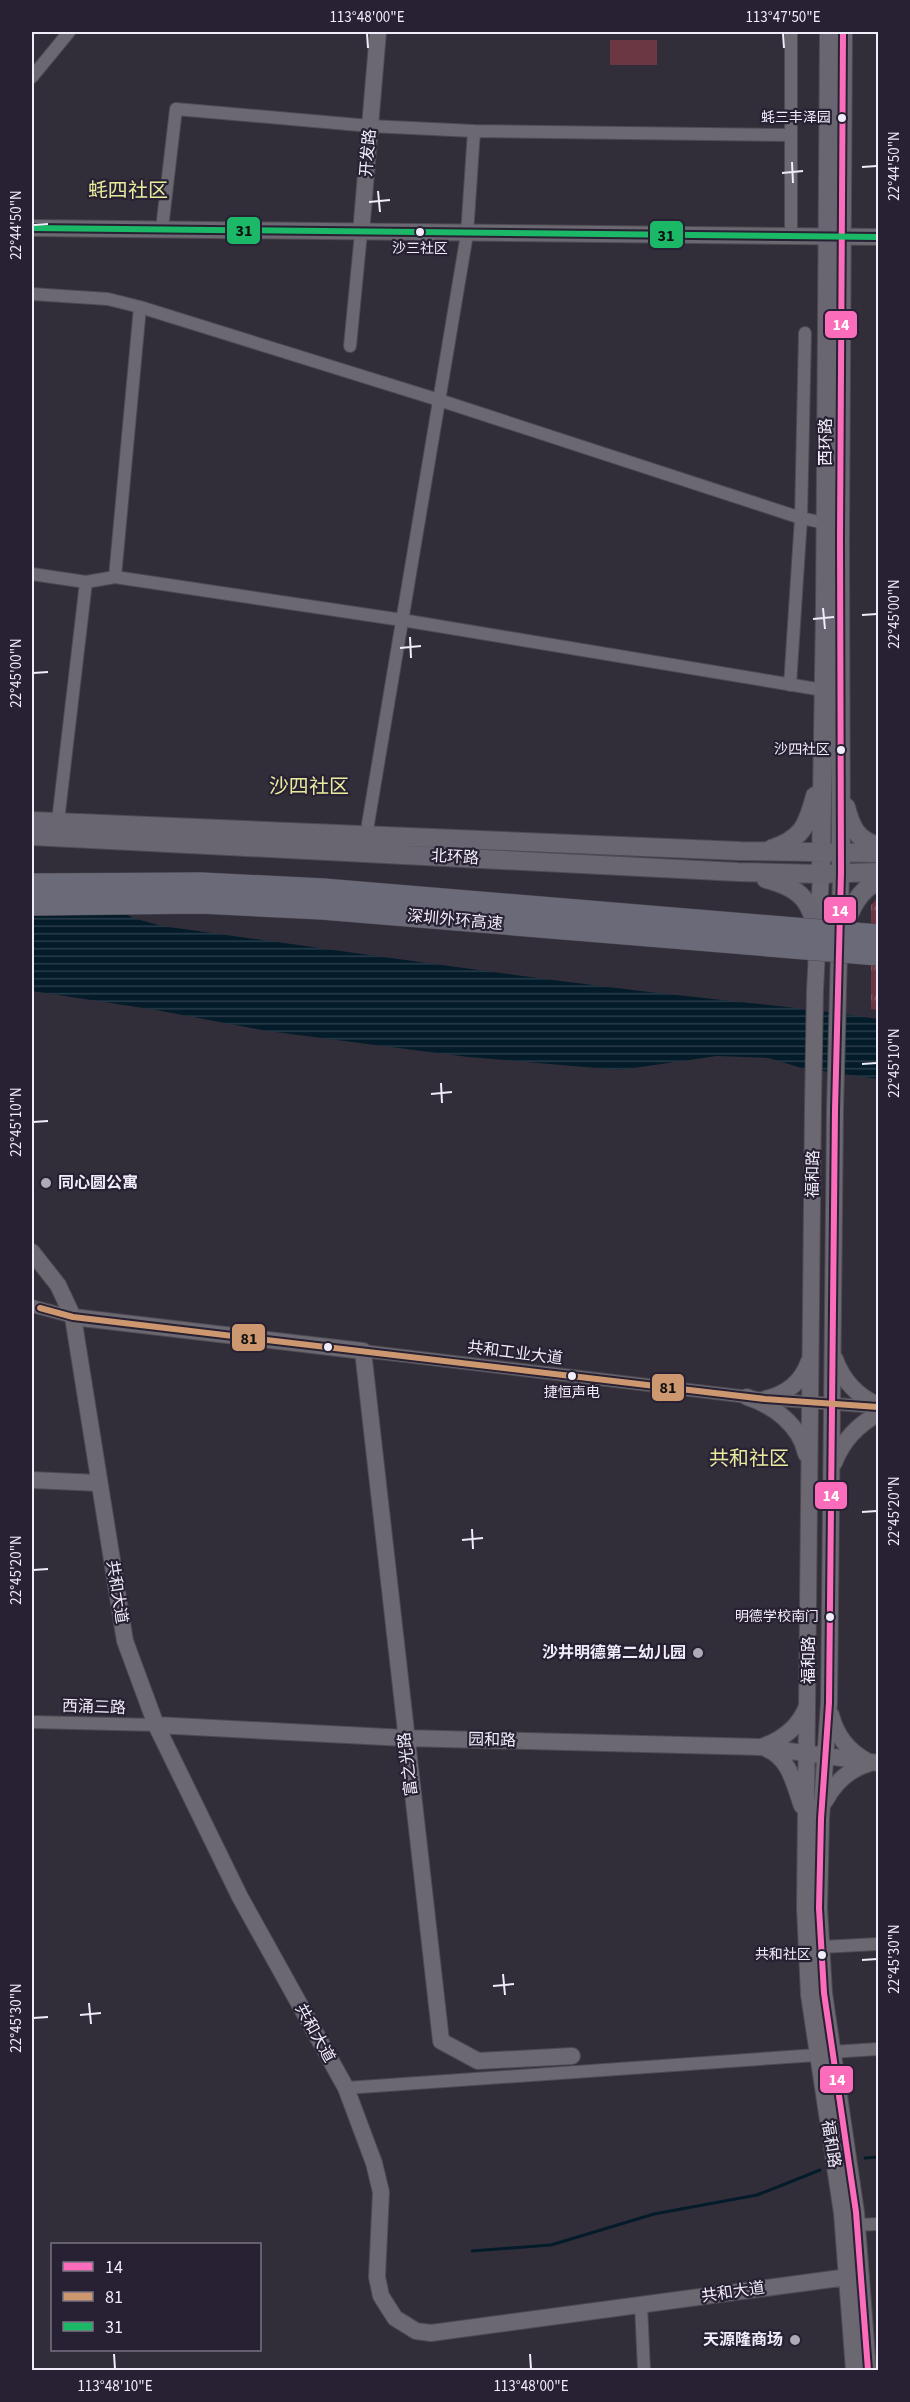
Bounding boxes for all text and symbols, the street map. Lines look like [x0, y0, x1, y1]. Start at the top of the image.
text: 113°48'00"E [329, 7, 405, 28]
text: 113°47'50"E [745, 7, 821, 28]
place label: 蚝三丰泽园 [761, 108, 831, 128]
marker: 蚝三丰泽园 [836, 112, 848, 124]
street label: 开发路 [355, 128, 381, 178]
text: 22°44'50"N [884, 131, 905, 201]
district label: 蚝四社区 [88, 177, 168, 205]
text: 22°44'50"N [6, 190, 27, 260]
line badge: 31 [226, 216, 261, 245]
text: 31 [236, 220, 252, 242]
line badge: 31 [649, 220, 684, 249]
text: 31 [658, 225, 674, 247]
marker: 沙三社区 [414, 226, 426, 238]
place label: 沙三社区 [392, 239, 448, 259]
line badge: 14 [824, 310, 858, 339]
text: 14 [833, 314, 850, 336]
street label: 西环路 [815, 418, 837, 466]
text: 22°45'00"N [884, 579, 905, 649]
text: 22°45'00"N [6, 638, 27, 708]
place label: 沙四社区 [774, 740, 830, 760]
marker: 沙四社区 [835, 744, 847, 756]
district label: 沙四社区 [269, 773, 349, 801]
street label: 北环路 [430, 845, 480, 869]
line badge: 14 [823, 896, 857, 924]
text: 14 [832, 900, 849, 922]
street label: 深圳外环高速 [406, 905, 504, 935]
text: 22°45'10"N [884, 1028, 905, 1098]
text: 22°45'10"N [6, 1087, 27, 1157]
street label: 福和路 [802, 1150, 824, 1198]
place label: 同心圆公寓 [58, 1172, 138, 1194]
marker: 同心圆公寓 [39, 1176, 53, 1190]
line badge: 81 [231, 1323, 266, 1352]
text: 81 [241, 1328, 257, 1350]
street label: 共和工业大道 [466, 1336, 564, 1370]
unlabelled marker [322, 1341, 334, 1353]
marker: 捷恒声电 [566, 1370, 578, 1382]
line badge: 81 [651, 1373, 685, 1402]
text: 81 [660, 1377, 676, 1399]
place label: 捷恒声电 [544, 1383, 600, 1403]
district label: 共和社区 [709, 1445, 789, 1473]
text: 22°45'20"N [884, 1476, 905, 1546]
line badge: 14 [814, 1481, 848, 1510]
text: 14 [823, 1485, 840, 1507]
text: 22°45'20"N [6, 1535, 27, 1605]
street label: 共和大道 [101, 1559, 133, 1625]
place label: 明德学校南门 [735, 1607, 819, 1627]
marker: 明德学校南门 [824, 1611, 836, 1623]
street label: 福和路 [798, 1636, 820, 1684]
place label: 沙井明德第二幼儿园 [542, 1642, 686, 1664]
marker: 沙井明德第二幼儿园 [691, 1646, 705, 1660]
street label: 西涌三路 [62, 1695, 126, 1719]
street label: 园和路 [468, 1729, 516, 1751]
street label: 富之光路 [393, 1731, 423, 1797]
text: 22°45'30"N [884, 1924, 905, 1994]
place label: 共和社区 [755, 1945, 811, 1965]
marker: 共和社区 [816, 1949, 828, 1961]
text: 22°45'30"N [6, 1983, 27, 2053]
street label: 共和大道 [290, 2000, 340, 2066]
line badge: 14 [819, 2065, 854, 2094]
text: 14 [829, 2069, 846, 2091]
street label: 福和路 [816, 2119, 846, 2169]
legend [51, 2243, 261, 2351]
text: 14 [105, 2255, 123, 2280]
street label: 共和大道 [700, 2277, 766, 2307]
text: 81 [105, 2285, 123, 2310]
text: 31 [105, 2315, 123, 2340]
place label: 天源隆商场 [703, 2329, 783, 2351]
marker: 天源隆商场 [788, 2333, 802, 2347]
text: 113°48'10"E [77, 2376, 153, 2397]
text: 113°48'00"E [493, 2376, 569, 2397]

